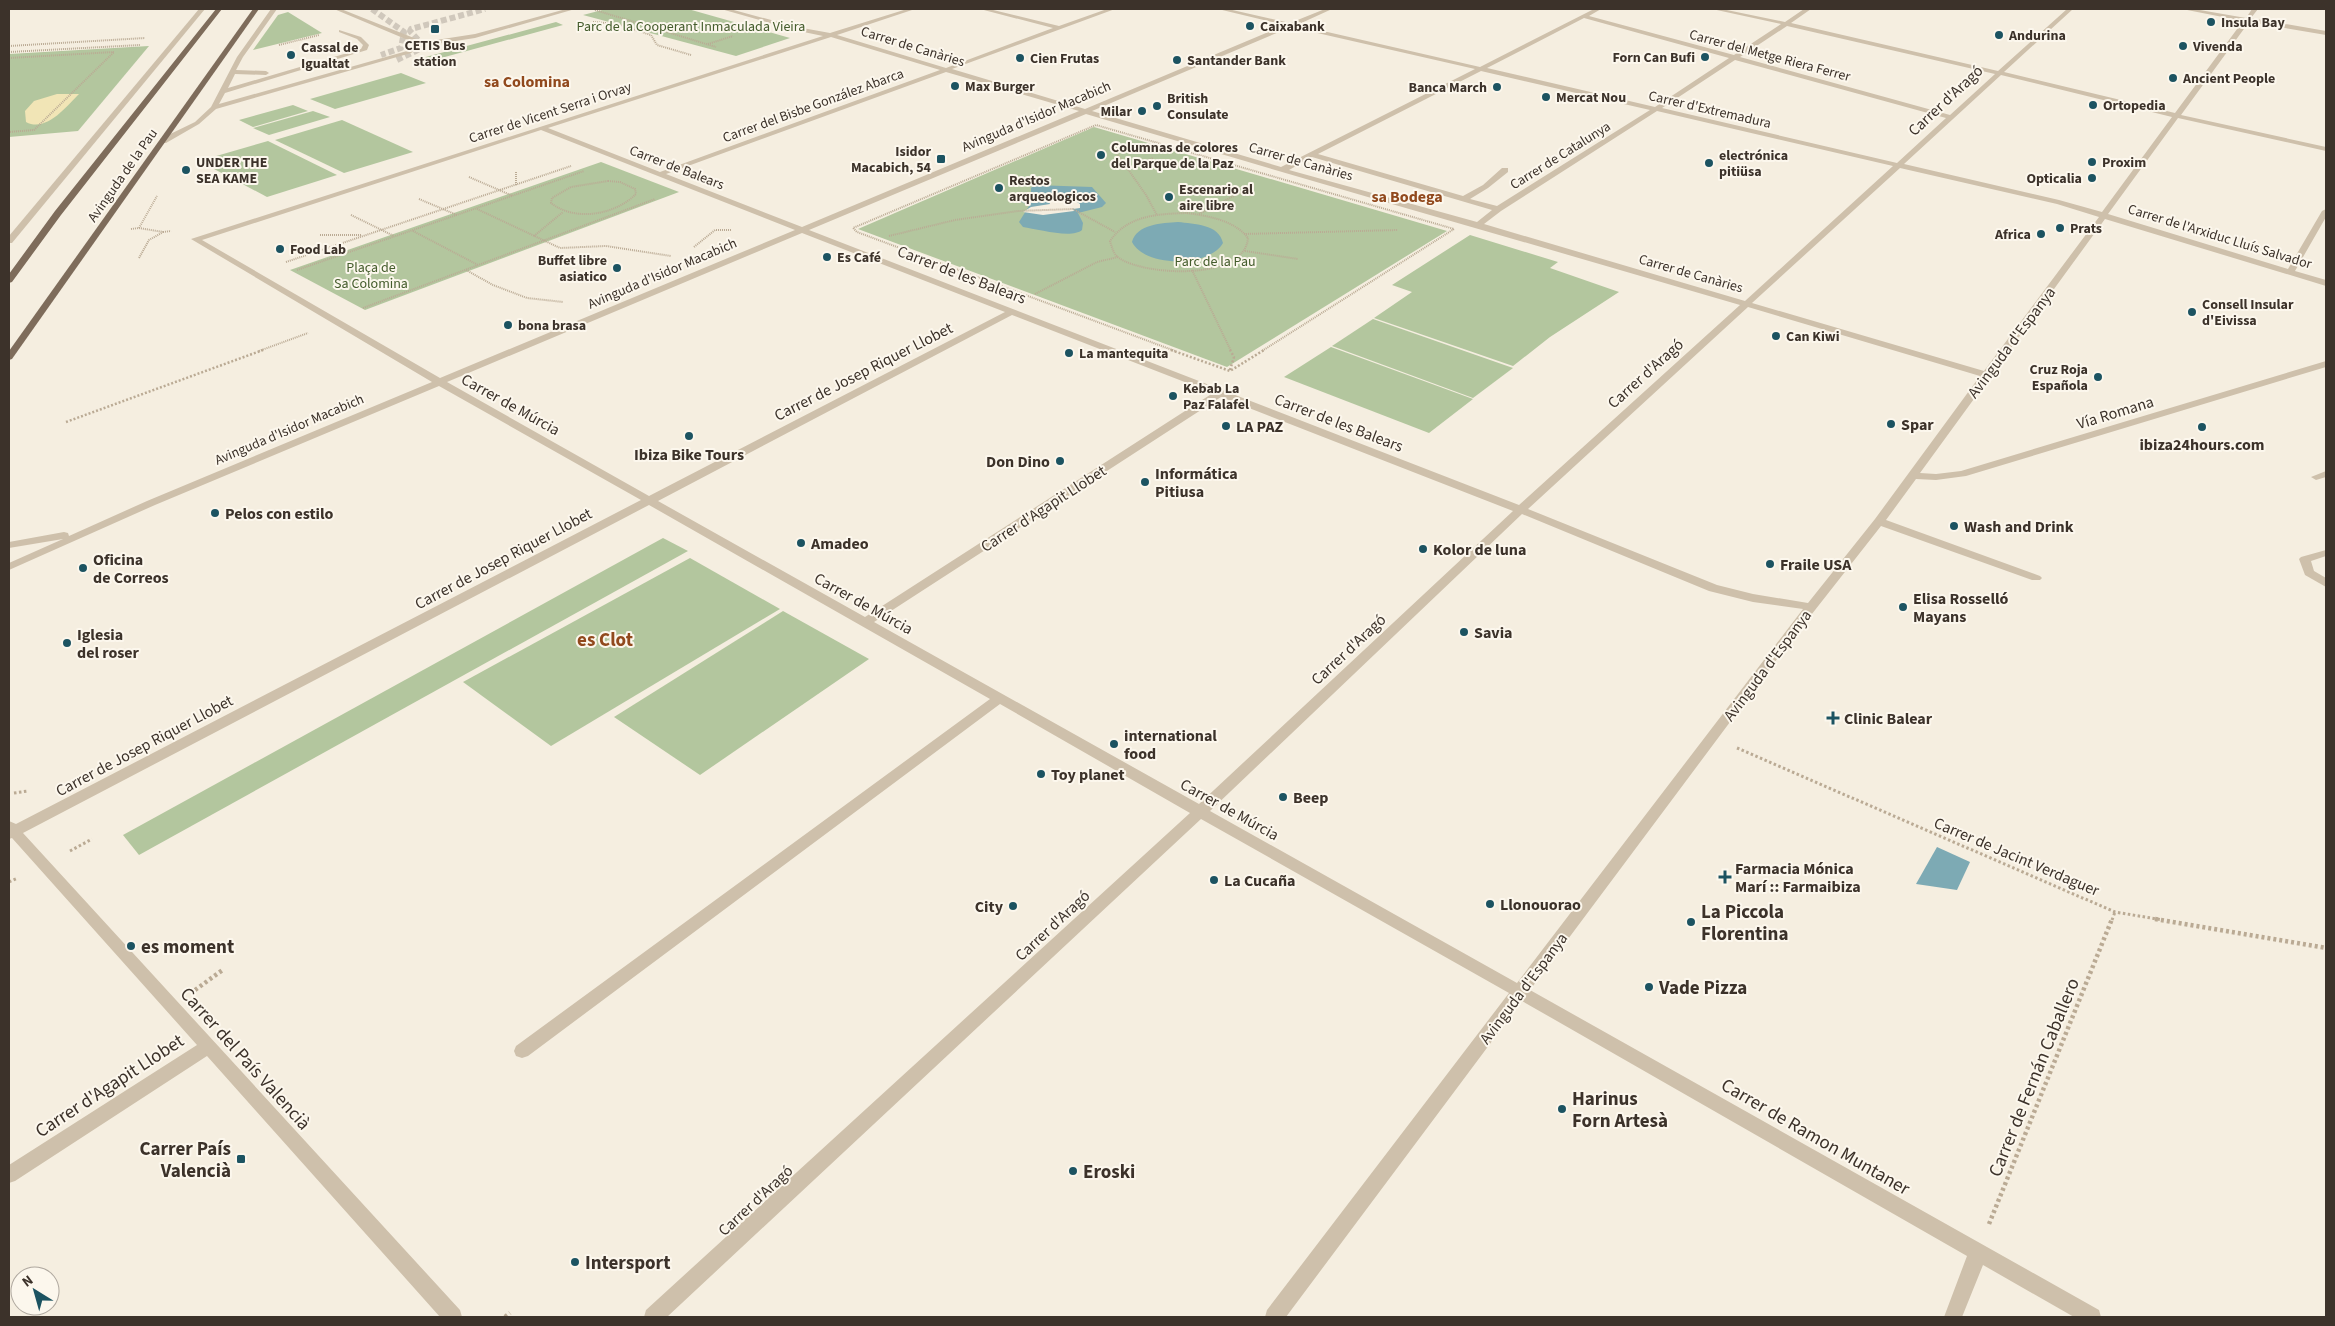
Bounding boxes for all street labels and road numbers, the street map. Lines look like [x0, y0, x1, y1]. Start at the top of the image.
street label: Carrer de Canàries [858, 22, 967, 72]
street label: Carrer del Metge Riera Ferrer [1687, 25, 1853, 87]
street label: Carrer d'Aragó [1903, 60, 1988, 141]
street label: Carrer del Bisbe González Abarca [720, 64, 907, 148]
street label: Avinguda d'Isidor Macabich [959, 76, 1114, 157]
street label: Carrer de Vicent Serra i Orvay [466, 77, 635, 149]
street label: Carrer d'Extremadura [1646, 86, 1773, 134]
street label: Carrer de Catalunya [1506, 117, 1615, 195]
street label: Avinguda de la Pau [83, 125, 163, 227]
street label: Carrer de Canàries [1246, 138, 1355, 186]
street label: Carrer de Balears [626, 141, 727, 195]
street label: Carrer de l'Arxiduc Lluís Salvador [2125, 199, 2314, 275]
street label: Avinguda d'Isidor Macabich [585, 233, 740, 314]
street label: Carrer de les Balears [894, 240, 1029, 310]
street label: Carrer de Canàries [1636, 250, 1745, 298]
street label: Avinguda d'Espanya [1963, 282, 2061, 403]
street label: Carrer de Josep Riquer Llobet [770, 317, 957, 427]
street label: Carrer d'Aragó [1603, 334, 1688, 414]
street label: Carrer de Múrcia [457, 369, 564, 441]
street label: Carrer de les Balears [1271, 388, 1406, 458]
street label: Avinguda d'Isidor Macabich [212, 389, 367, 470]
street label: Vía Romana [2074, 391, 2156, 435]
street label: Carrer d'Agapit Llobet [977, 460, 1111, 558]
street label: Carrer de Josep Riquer Llobet [411, 502, 596, 615]
street label: Carrer de Múrcia [810, 568, 917, 640]
street label: Avinguda d'Espanya [1719, 605, 1817, 726]
street label: Carrer d'Aragó [1306, 609, 1391, 690]
street label: Carrer de Josep Riquer Llobet [52, 689, 237, 802]
street label: Carrer de Múrcia [1176, 774, 1283, 846]
street label: Carrer de Jacint Verdaguer [1931, 812, 2103, 902]
street label: Carrer d'Aragó [1010, 885, 1095, 966]
street label: Avinguda d'Espanya [1475, 928, 1573, 1049]
street label: Carrer de Fernán Caballero [1982, 974, 2087, 1181]
street label: Carrer del País Valencià [173, 981, 317, 1137]
street label: Carrer d'Agapit Llobet [30, 1028, 190, 1145]
street label: Carrer de Ramon Muntaner [1716, 1072, 1915, 1203]
street label: Carrer d'Aragó [713, 1160, 798, 1241]

